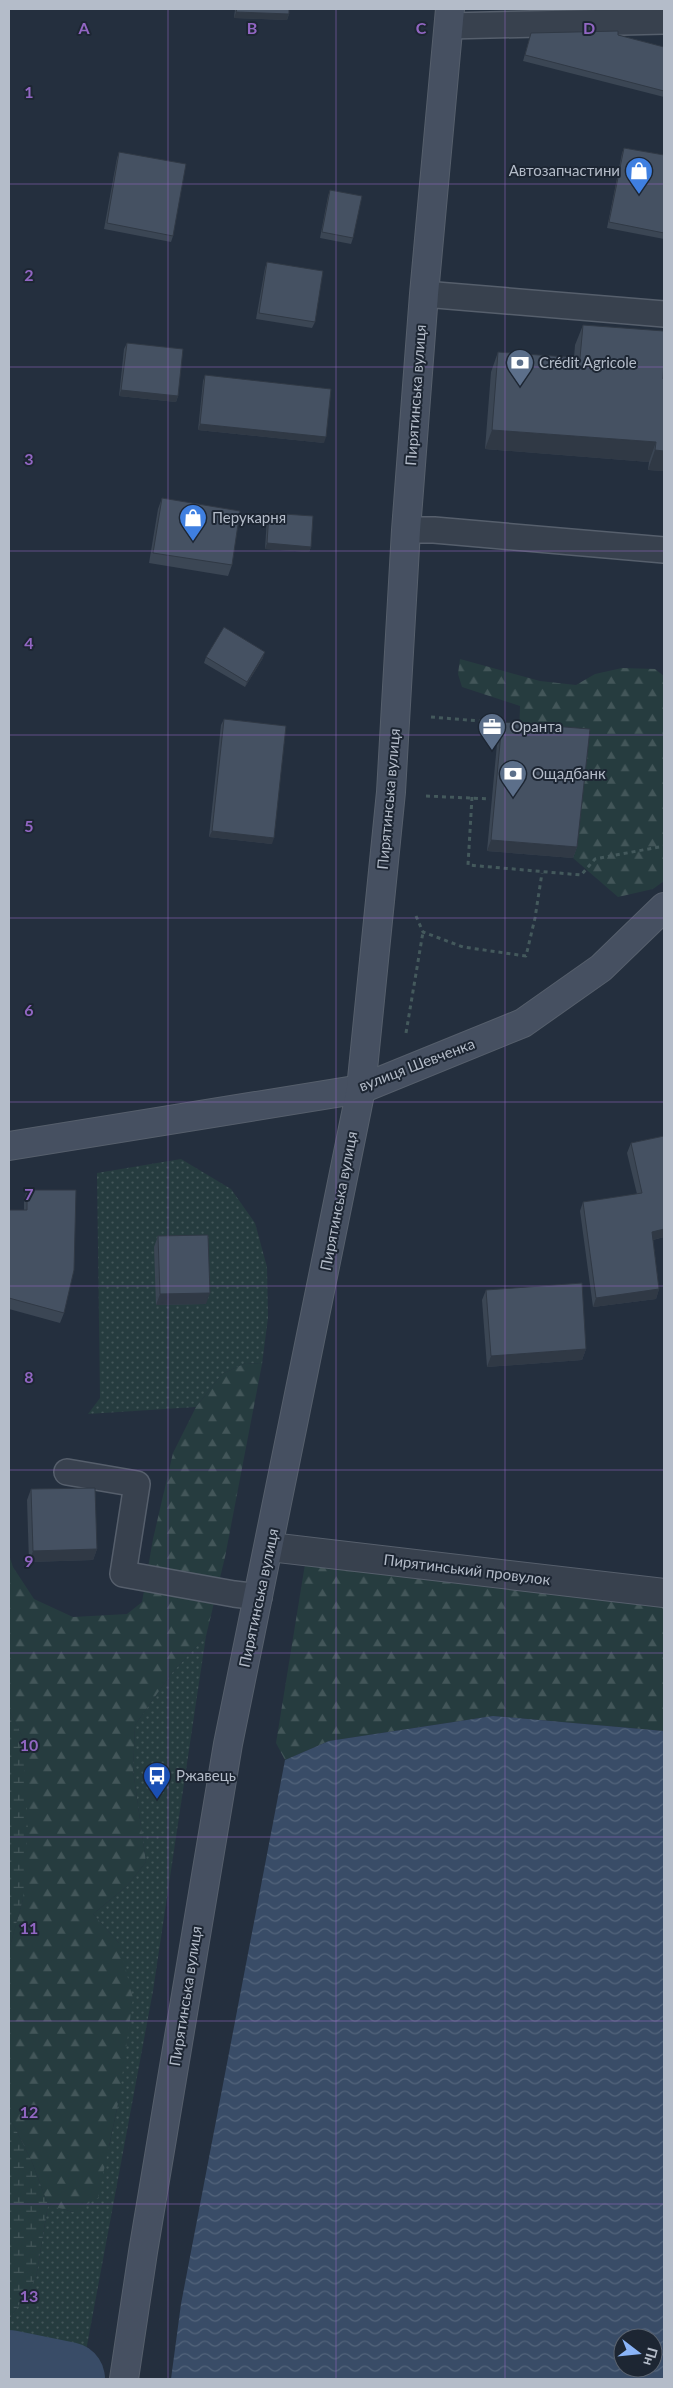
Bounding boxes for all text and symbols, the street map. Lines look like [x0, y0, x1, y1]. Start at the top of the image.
text: A [77, 18, 90, 37]
text: B [247, 18, 257, 37]
text: C [416, 18, 427, 37]
text: D [583, 18, 595, 37]
text: 1 [24, 82, 34, 101]
shop icon: Автозапчастини [624, 156, 654, 195]
place label: Автозапчастини [509, 161, 620, 179]
text: 2 [24, 265, 34, 284]
street label: Пирятинська вулиця [401, 324, 429, 466]
bank icon: Crédit Agricole [505, 348, 535, 387]
place label: Crédit Agricole [539, 353, 637, 371]
text: 3 [24, 449, 34, 468]
shop icon: Перукарня [178, 503, 208, 542]
place label: Перукарня [212, 508, 286, 526]
text: 4 [24, 633, 34, 652]
office icon: Оранта [477, 712, 507, 751]
place label: Оранта [511, 717, 562, 735]
street label: Пирятинська вулиця [373, 728, 403, 870]
bank icon: Ощадбанк [498, 759, 528, 798]
place label: Ощадбанк [532, 764, 606, 782]
text: 5 [24, 816, 34, 835]
text: 6 [24, 1000, 34, 1019]
street label: вулиця Шевченка [356, 1034, 477, 1094]
street label: Пирятинська вулиця [316, 1130, 360, 1272]
text: 7 [24, 1184, 34, 1203]
text: 8 [24, 1367, 34, 1386]
street label: Пирятинська вулиця [235, 1527, 282, 1669]
street label: Пирятинський провулок [383, 1550, 552, 1588]
text: 9 [24, 1551, 34, 1570]
text: 10 [20, 1735, 38, 1754]
bus stop icon: Ржавець [142, 1761, 172, 1800]
place label: Ржавець [176, 1766, 236, 1784]
text: 11 [20, 1918, 38, 1937]
street label: Пирятинська вулиця [165, 1925, 205, 2067]
text: 12 [20, 2102, 38, 2121]
text: 13 [20, 2286, 38, 2305]
north arrow [613, 2328, 663, 2378]
text: Пн [640, 2346, 662, 2368]

